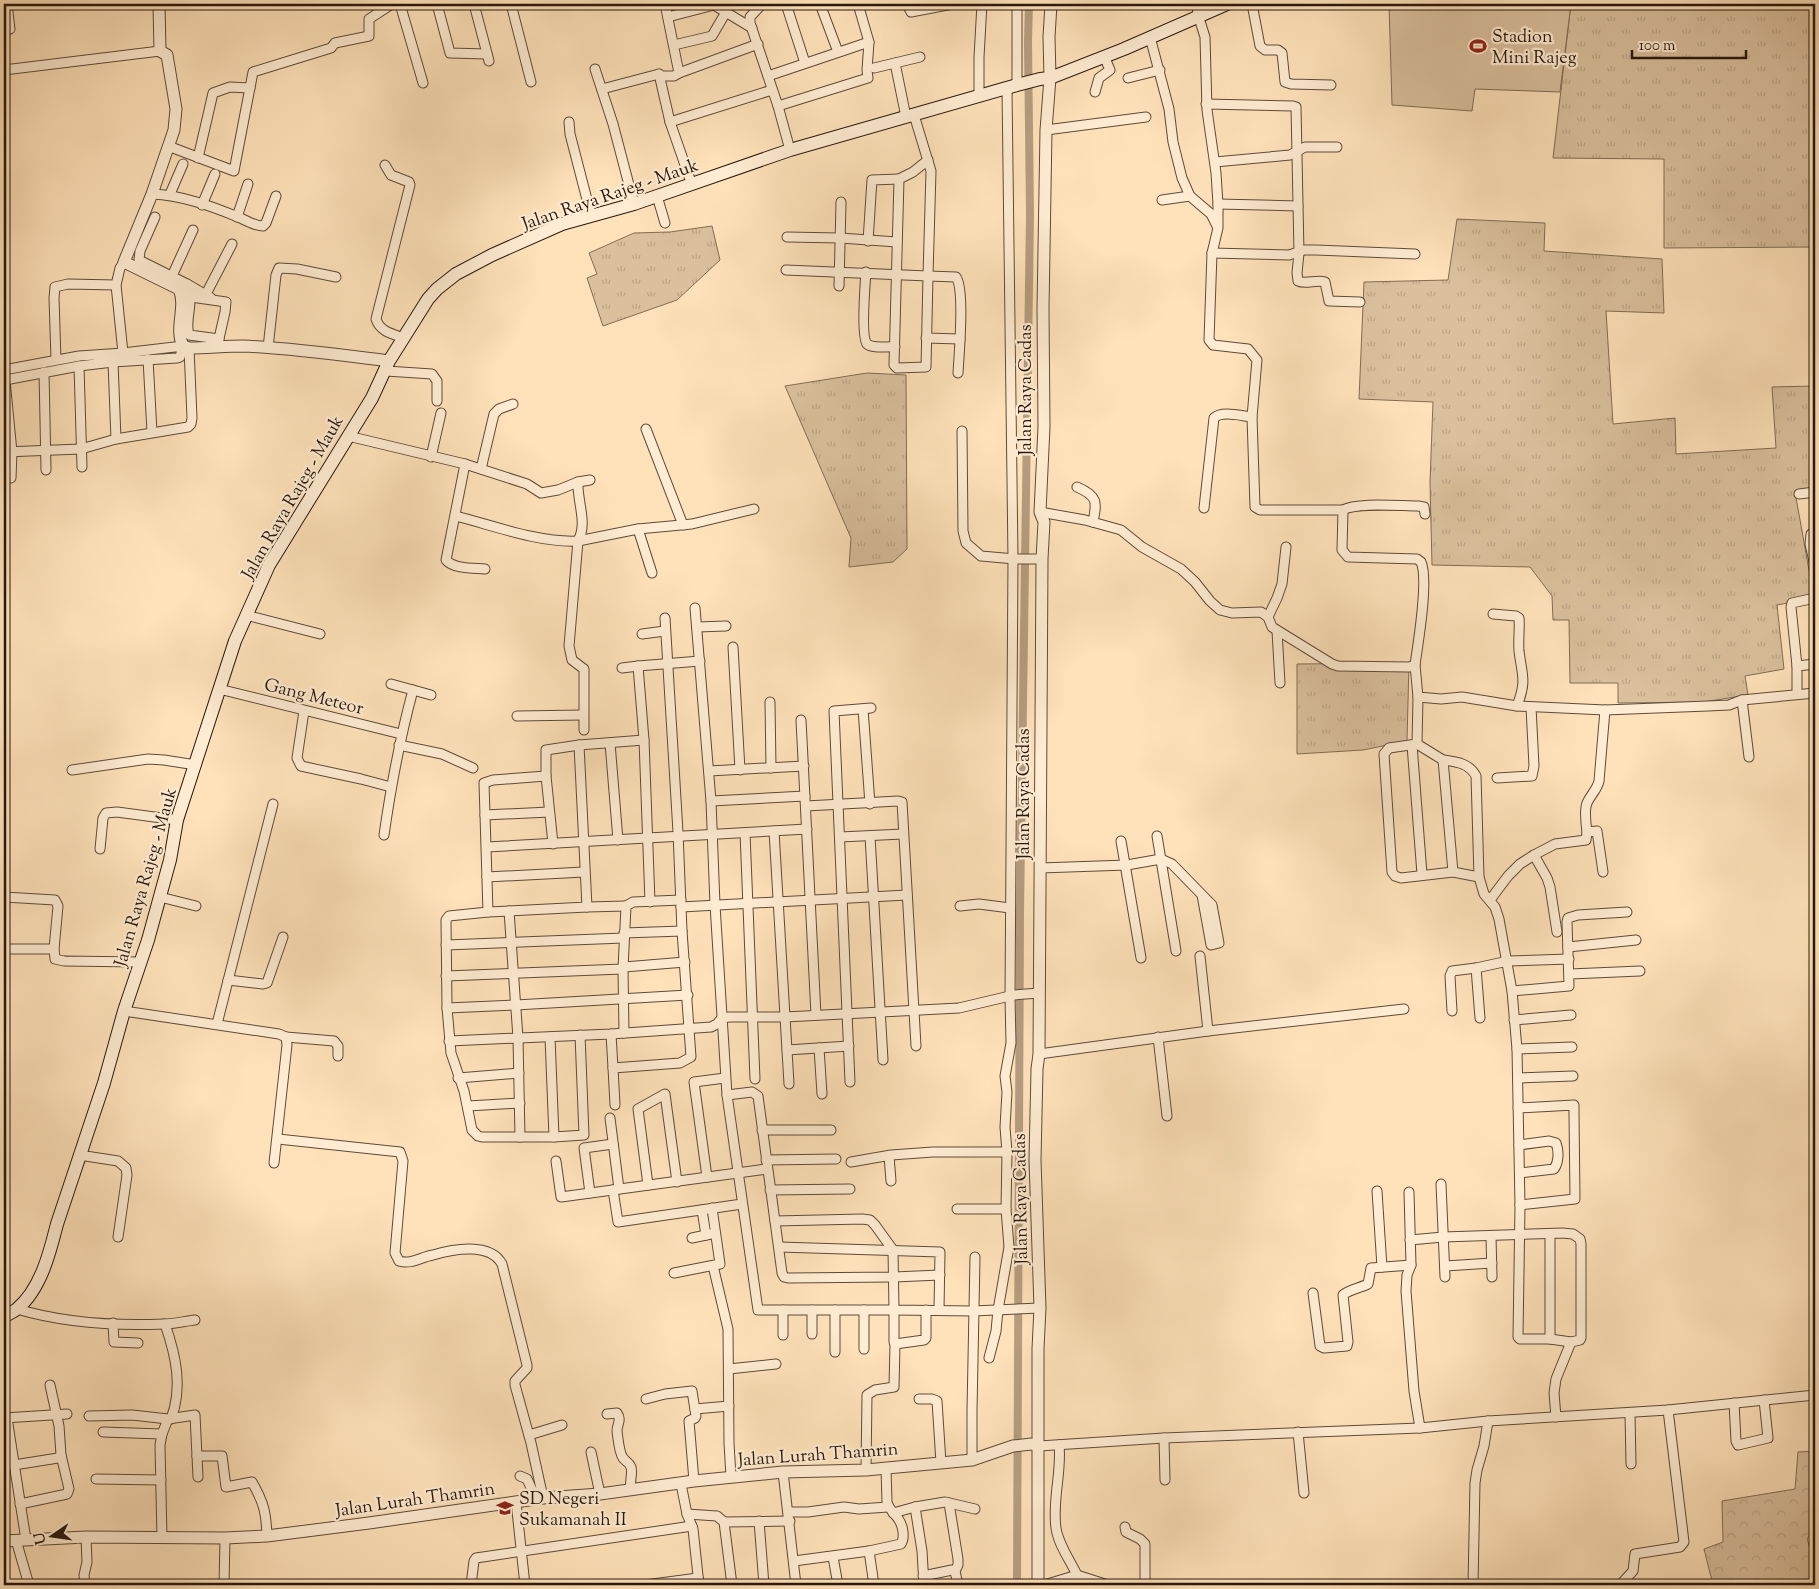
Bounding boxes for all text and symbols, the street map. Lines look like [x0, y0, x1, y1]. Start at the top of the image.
place label: Stadion Mini Rajeg [1492, 25, 1577, 72]
scale bar [1632, 28, 1745, 60]
sports icon: Stadion Mini Rajeg [1468, 36, 1488, 56]
text: 100 m [1639, 36, 1676, 57]
street label: Jalan Raya Rajeg - Mauk [518, 153, 703, 239]
street label: Jalan Raya Cadas [1014, 324, 1040, 457]
street label: Jalan Raya Rajeg - Mauk [236, 411, 351, 586]
street label: Gang Meteor [261, 673, 366, 723]
street label: Jalan Raya Cadas [1012, 728, 1038, 861]
street label: Jalan Raya Rajeg - Mauk [109, 785, 185, 971]
street label: Jalan Raya Cadas [1008, 1133, 1036, 1266]
street label: Jalan Lurah Thamrin [736, 1437, 900, 1475]
street label: Jalan Lurah Thamrin [333, 1477, 497, 1525]
place label: SD Negeri Sukamanah II [519, 1487, 627, 1534]
school or university icon: SD Negeri Sukamanah II [495, 1498, 515, 1518]
north arrow [28, 1512, 78, 1562]
text: U [30, 1530, 52, 1546]

